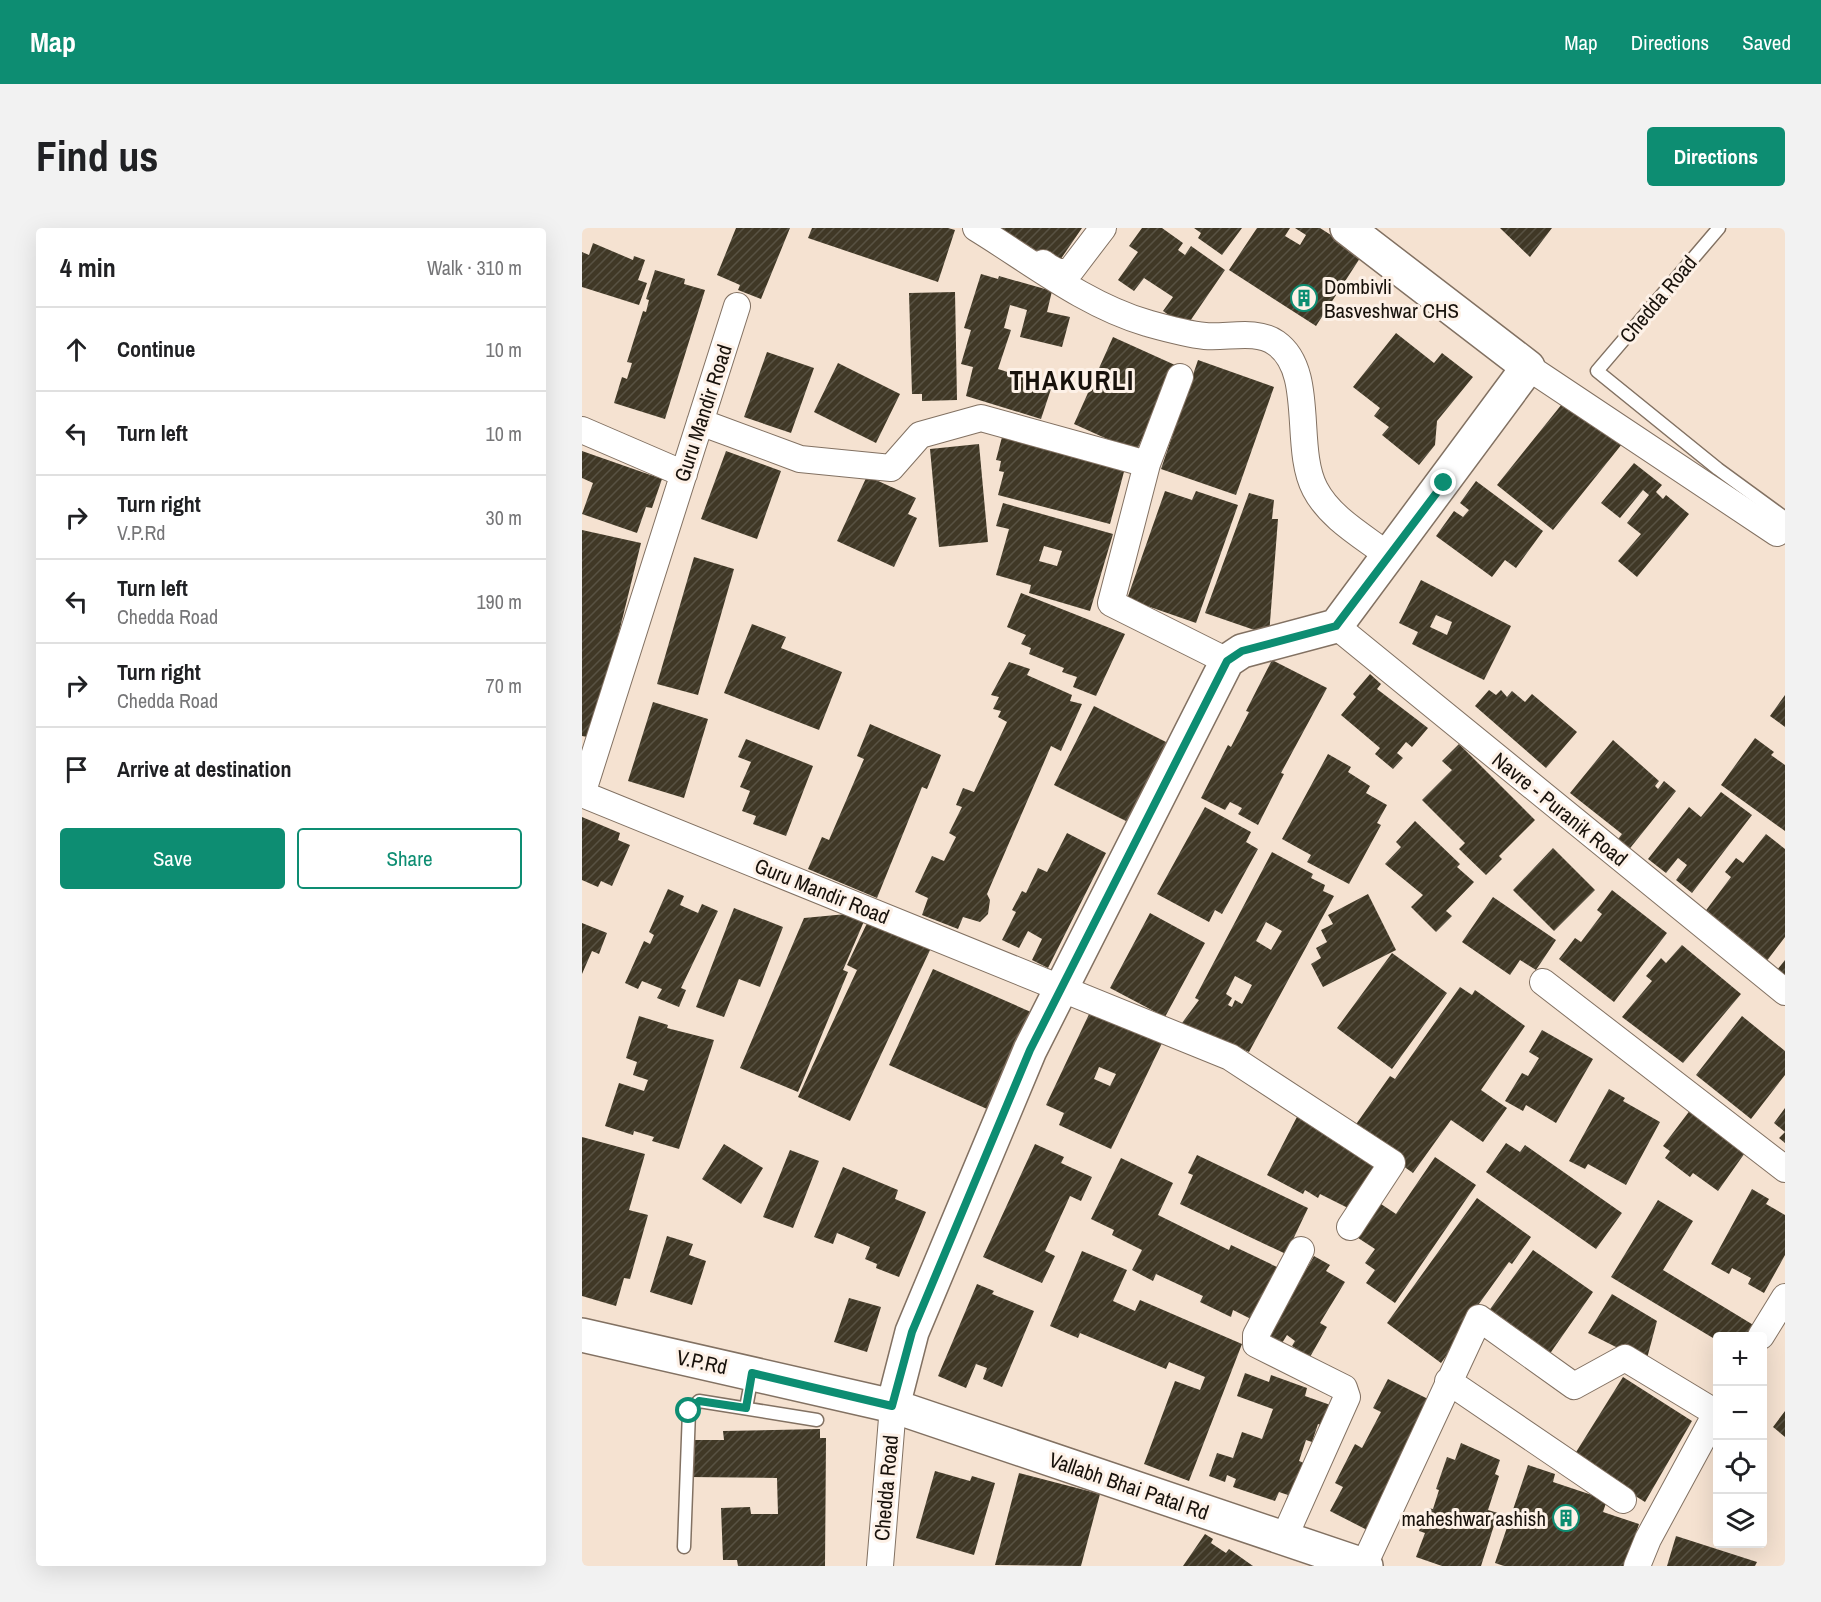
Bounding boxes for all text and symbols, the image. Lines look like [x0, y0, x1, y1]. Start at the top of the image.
text: Map [30, 23, 76, 61]
text: Map [1564, 28, 1598, 57]
text: Directions [1631, 28, 1709, 57]
text: Saved [1742, 28, 1791, 57]
button: Directions [1647, 127, 1785, 186]
text: Find us [36, 128, 158, 184]
street label: Chedda Road [1613, 249, 1703, 349]
text: 4 min [60, 250, 116, 285]
text: Walk · 310 m [427, 254, 522, 281]
place label: Dombivli Basveshwar CHS [1324, 272, 1459, 325]
building icon: Dombivli Basveshwar CHS [1289, 283, 1319, 313]
icon: ahead [60, 333, 93, 366]
text: Continue [117, 334, 195, 364]
text: 10 m [486, 336, 522, 363]
street label: Guru Mandir Road [667, 341, 739, 485]
district label: THAKURLI [1009, 362, 1135, 398]
icon: left [60, 417, 93, 450]
text: Turn left [117, 418, 188, 448]
text: 10 m [486, 420, 522, 447]
route end [1430, 469, 1456, 495]
text: Turn right [117, 489, 201, 519]
icon: right [60, 501, 93, 534]
text: 30 m [486, 504, 522, 531]
text: V.P.Rd [117, 519, 165, 546]
text: Turn left [117, 573, 188, 603]
icon: left [60, 585, 93, 618]
text: 190 m [476, 588, 522, 615]
text: Chedda Road [117, 603, 218, 630]
text: Turn right [117, 657, 201, 687]
icon: right [60, 669, 93, 702]
text: 70 m [486, 672, 522, 699]
text: Chedda Road [117, 687, 218, 714]
street label: Navre - Puranik Road [1486, 745, 1634, 873]
icon: arrive [60, 753, 93, 786]
text: Arrive at destination [117, 754, 291, 784]
button: Save [60, 828, 285, 889]
button: Share [297, 828, 522, 889]
street label: Guru Mandir Road [750, 851, 894, 931]
map controls [1713, 1332, 1767, 1548]
button: + [1713, 1332, 1767, 1386]
street label: V.P.Rd [674, 1343, 730, 1381]
button: − [1713, 1386, 1767, 1440]
route start [675, 1397, 701, 1423]
street label: Chedda Road [867, 1434, 905, 1542]
button: locate [1713, 1440, 1767, 1494]
street label: Vallabh Bhai Patal Rd [1045, 1445, 1213, 1527]
button: layers [1713, 1494, 1767, 1548]
building icon: maheshwar ashish [1551, 1503, 1581, 1533]
place label: maheshwar ashish [1401, 1504, 1546, 1533]

